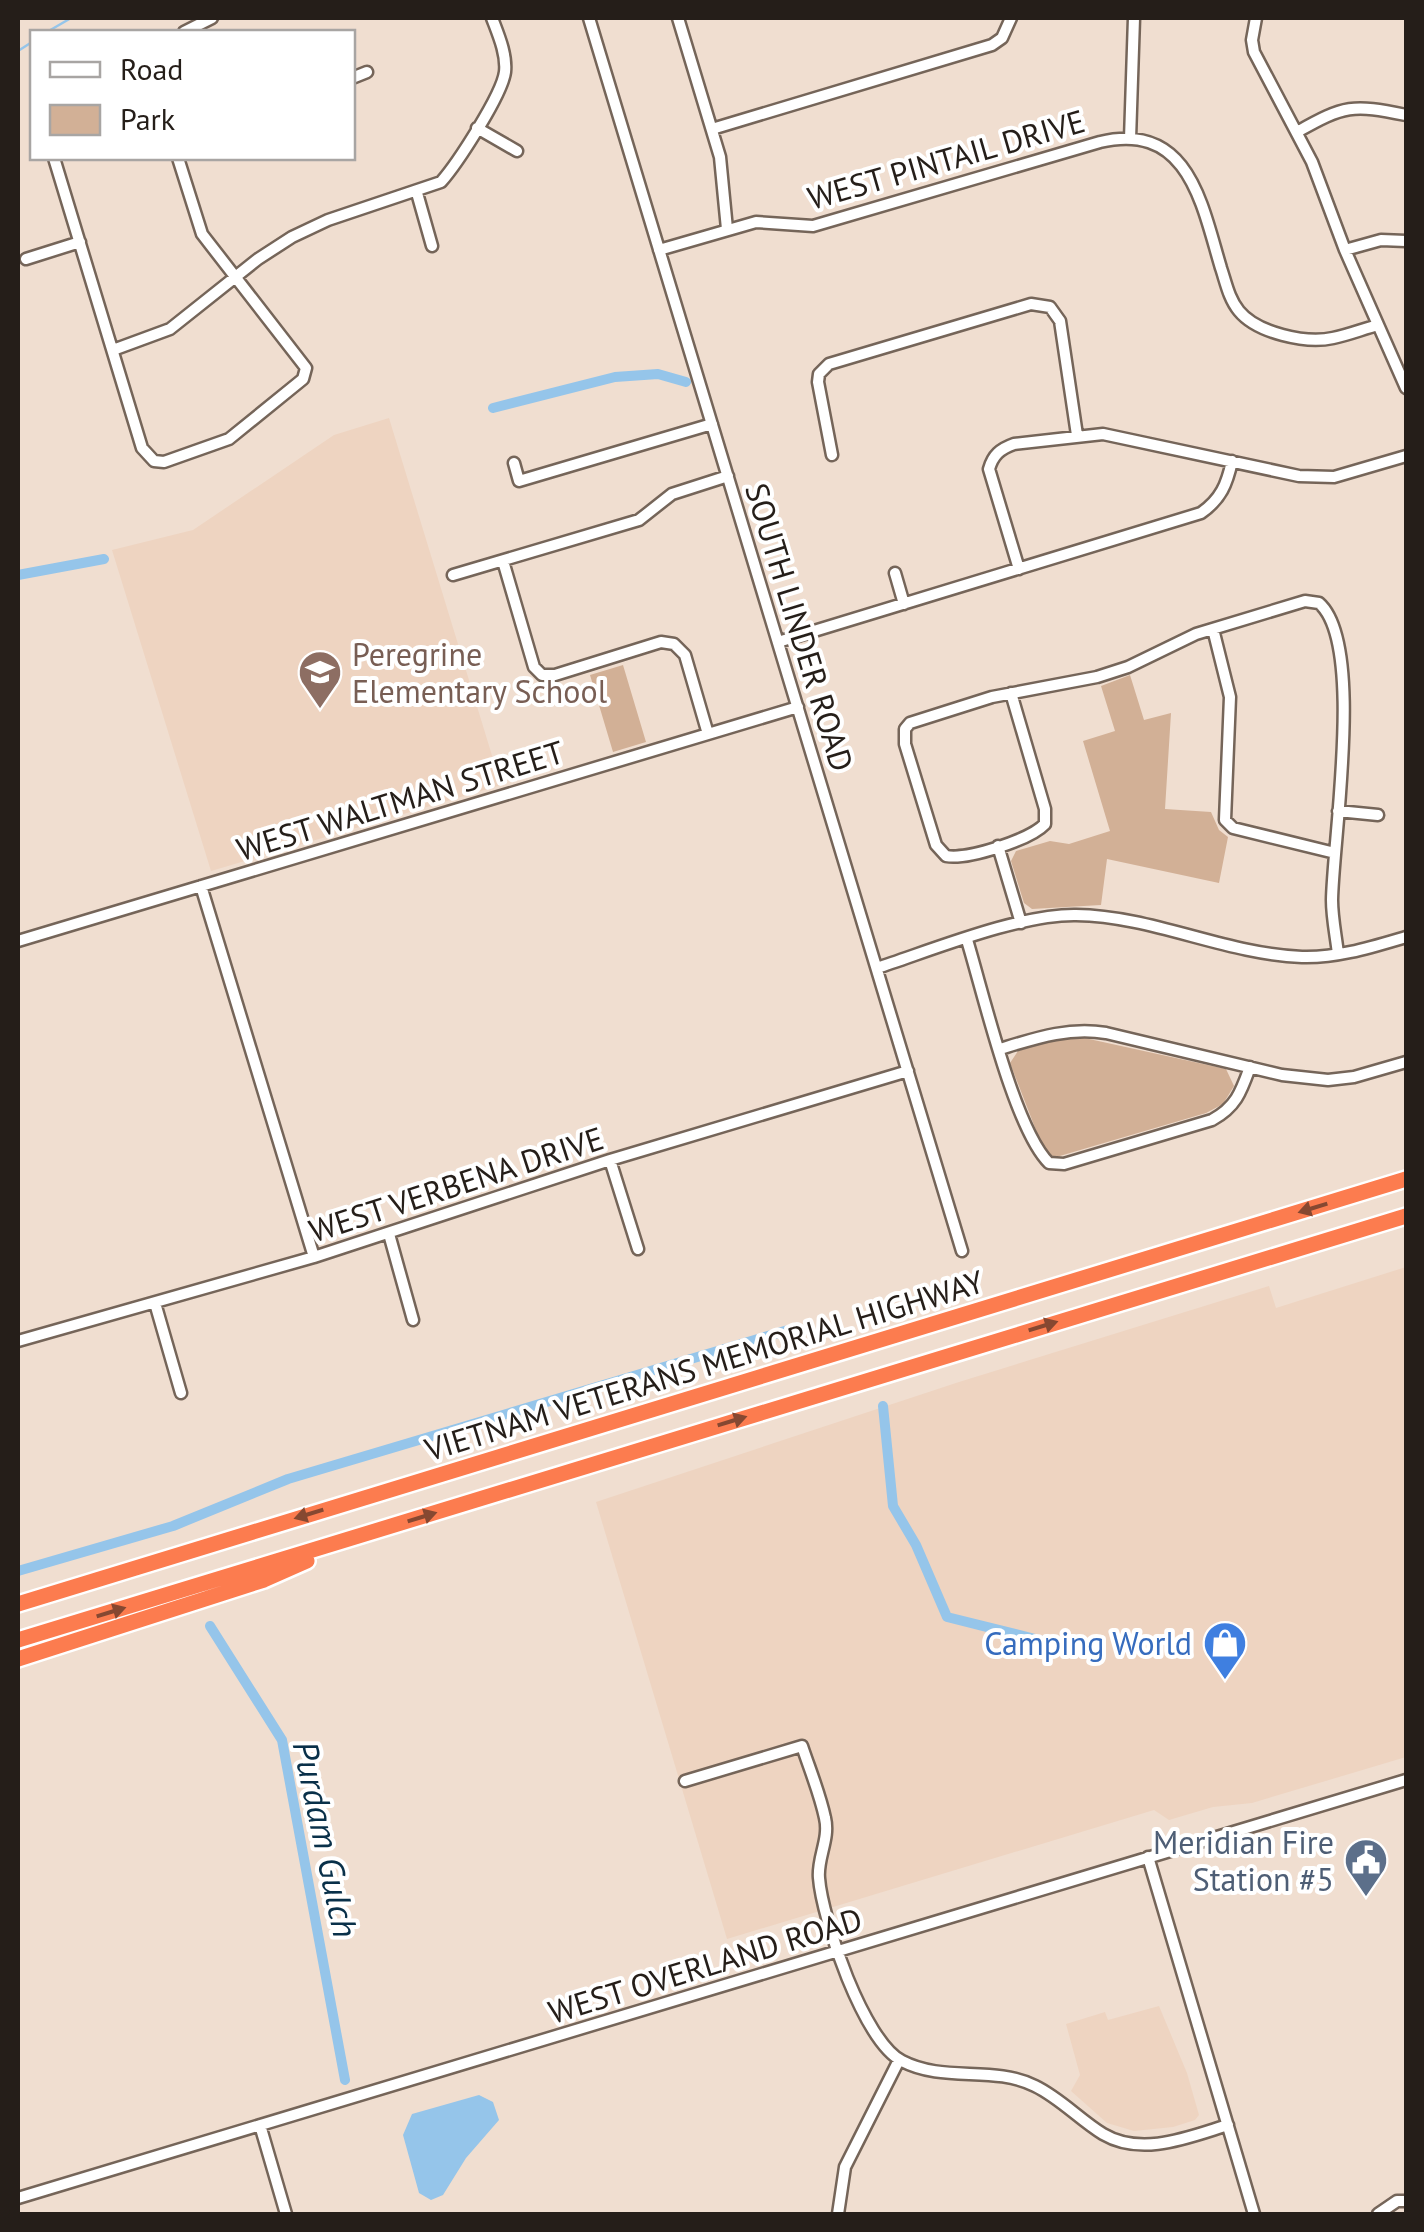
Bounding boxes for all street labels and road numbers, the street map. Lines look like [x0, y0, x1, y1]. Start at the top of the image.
street label: WEST PINTAIL DRIVE [803, 99, 1089, 219]
street label: SOUTH LINDER ROAD [736, 478, 864, 776]
street label: WEST WALTMAN STREET [231, 730, 569, 870]
street label: WEST VERBENA DRIVE [304, 1117, 608, 1251]
street label: VIETNAM VETERANS MEMORIAL HIGHWAY [419, 1260, 989, 1470]
street label: WEST OVERLAND ROAD [543, 1897, 867, 2033]

